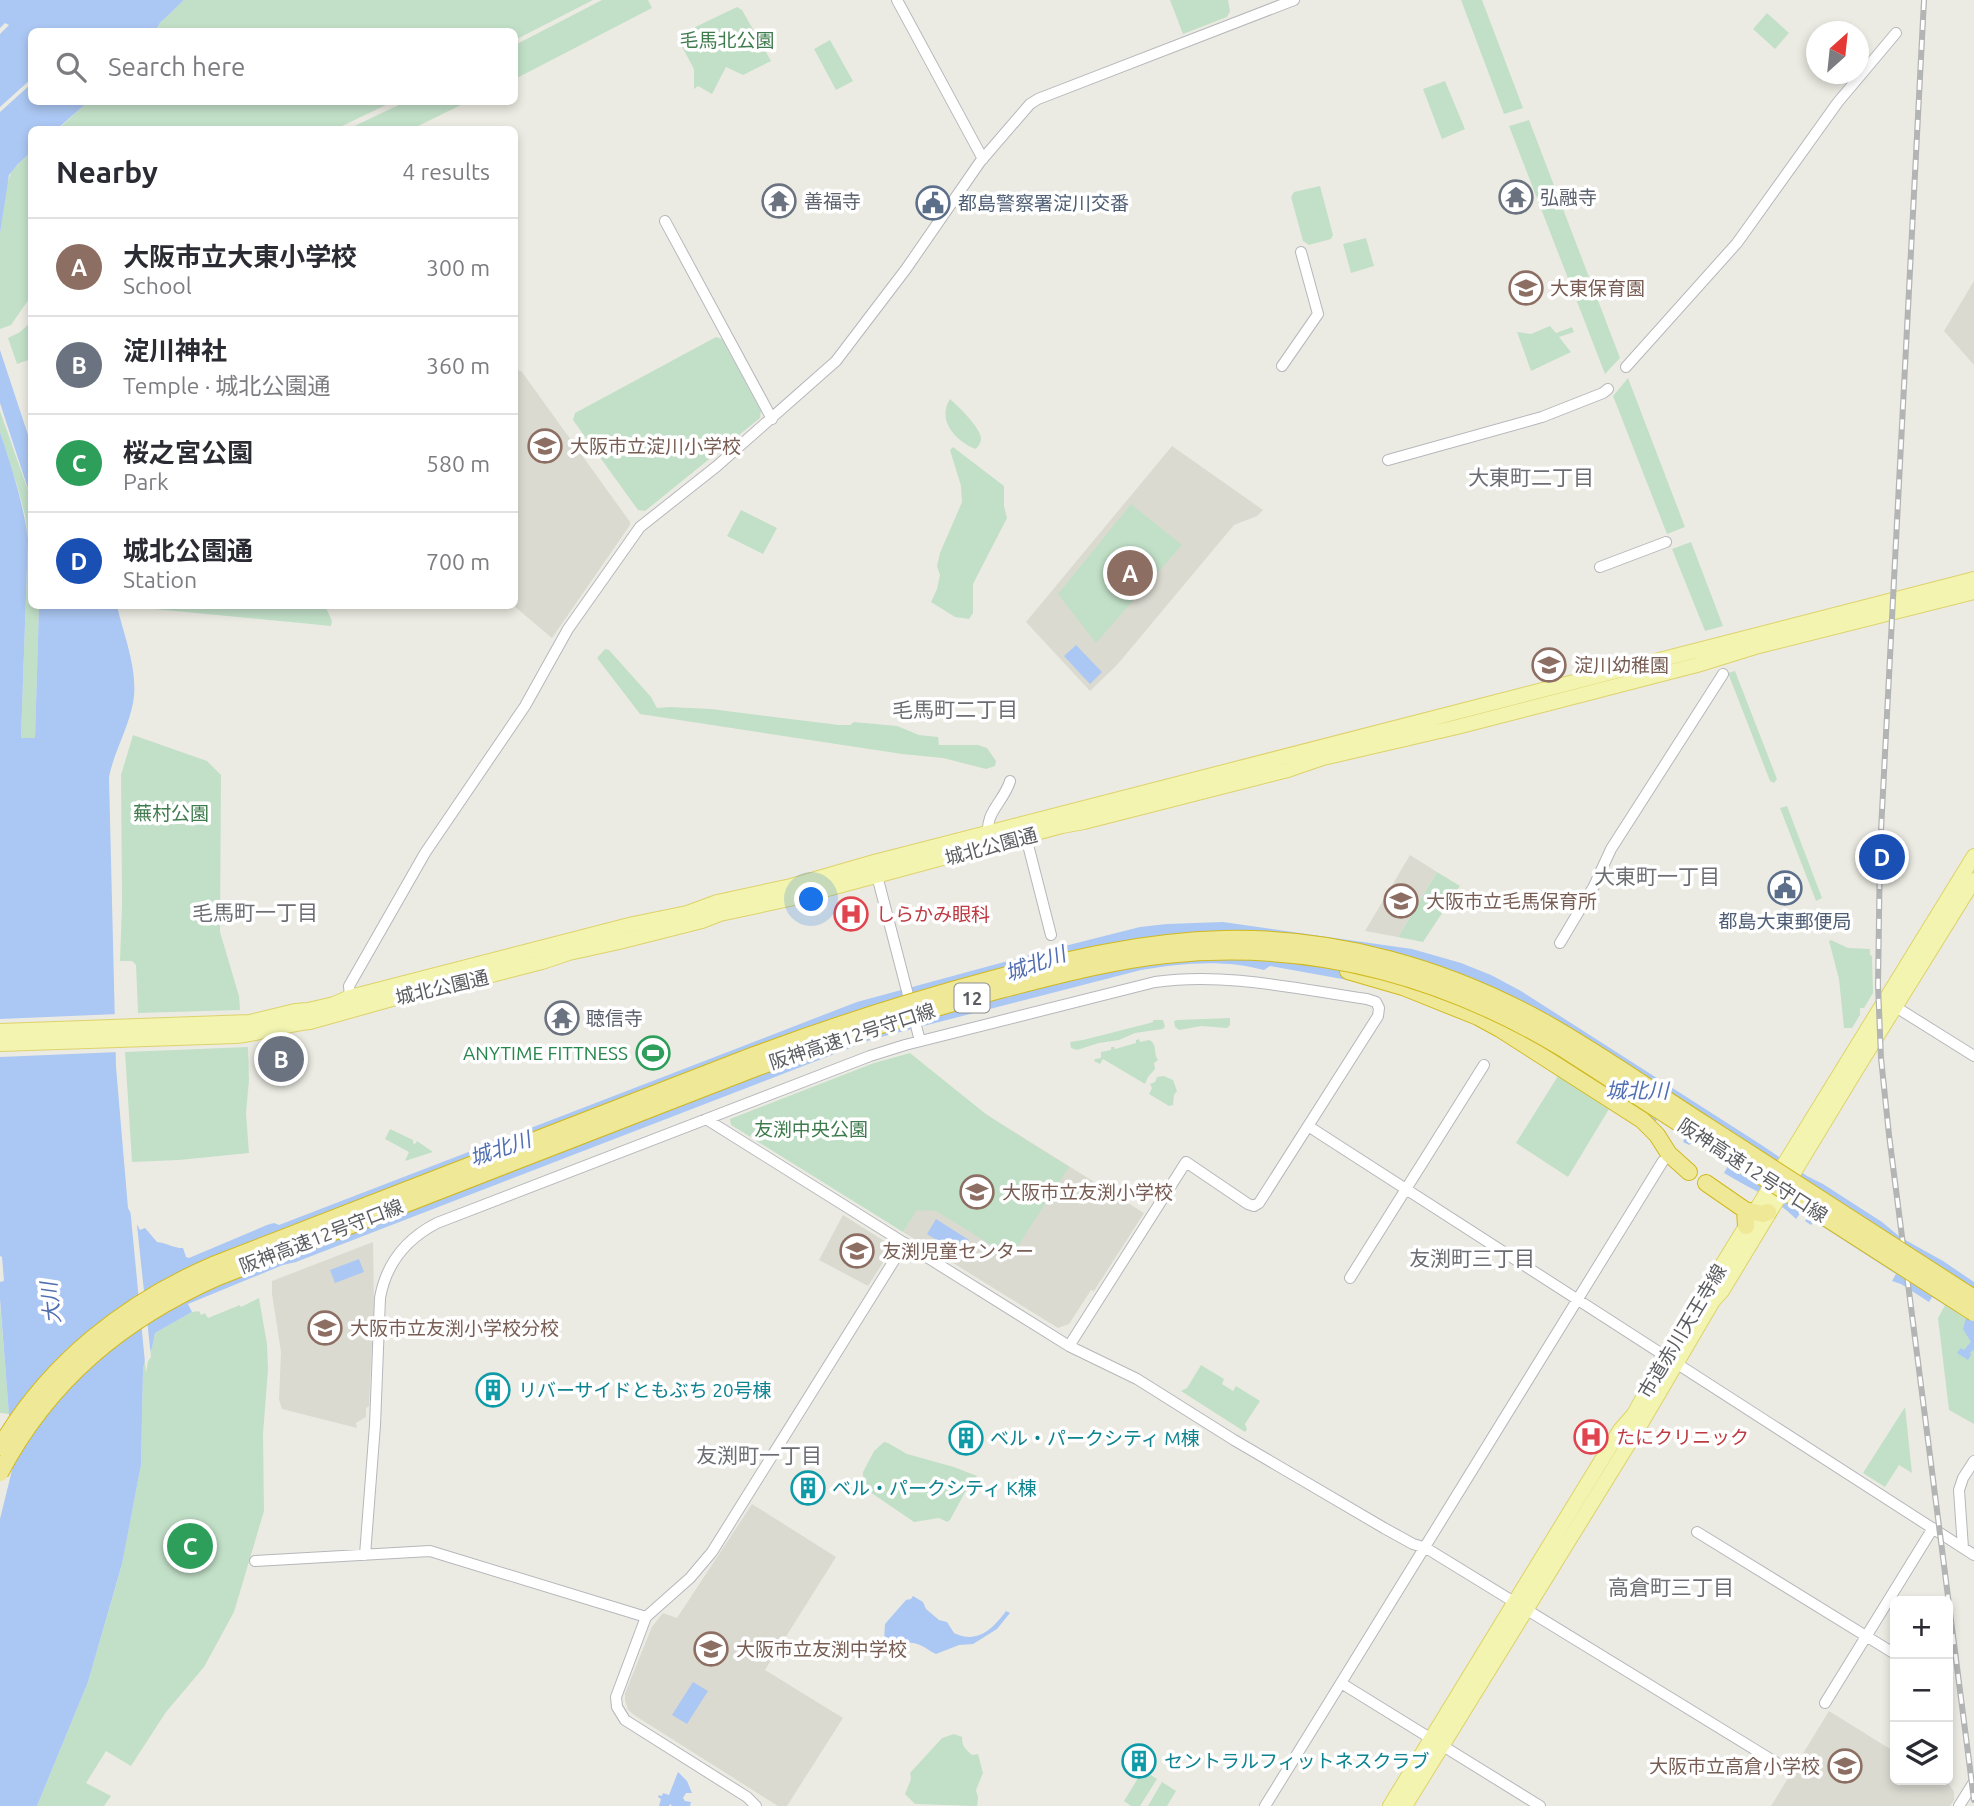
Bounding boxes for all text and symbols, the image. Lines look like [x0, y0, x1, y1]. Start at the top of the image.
north arrow [1806, 21, 1869, 84]
search box [28, 28, 518, 105]
park label: 毛馬北公園 [679, 29, 775, 51]
icon: search [52, 48, 90, 86]
text: Search here [108, 52, 245, 81]
text: Nearby [56, 155, 158, 189]
text: 4 results [402, 159, 490, 184]
temple icon: 弘融寺 [1497, 178, 1535, 216]
temple icon: 善福寺 [760, 182, 798, 220]
public building icon: 都島警察署淀川交番 [914, 184, 952, 222]
place label: 弘融寺 [1540, 186, 1597, 208]
place label: 善福寺 [804, 190, 861, 212]
place label: 都島警察署淀川交番 [958, 192, 1129, 214]
text: 大阪市立大東小学校 [123, 242, 357, 271]
text: A [71, 255, 87, 280]
text: 300 m [426, 255, 490, 280]
school or university icon: 大東保育園 [1507, 269, 1545, 307]
text: School [123, 273, 192, 298]
place label: 大東保育園 [1550, 277, 1645, 299]
text: 淀川神社 [123, 336, 227, 365]
text: B [71, 353, 87, 378]
text: 360 m [426, 353, 490, 378]
text: Temple · 城北公園通 [123, 373, 331, 398]
school or university icon: 大阪市立淀川小学校 [526, 427, 564, 465]
place label: 大阪市立淀川小学校 [570, 435, 741, 457]
text: 桜之宮公園 [123, 438, 253, 467]
text: C [72, 451, 86, 476]
text: 580 m [426, 451, 490, 476]
district label: 大東町二丁目 [1468, 465, 1594, 489]
text: Park [123, 469, 169, 494]
text: 城北公園通 [123, 536, 253, 565]
pin: A [1107, 547, 1153, 599]
text: D [71, 549, 87, 574]
text: 700 m [426, 549, 490, 574]
text: Station [123, 567, 197, 592]
school or university icon: 淀川幼稚園 [1530, 646, 1568, 684]
place label: 淀川幼稚園 [1574, 654, 1669, 676]
district label: 毛馬町二丁目 [892, 697, 1018, 721]
park label: 蕪村公園 [133, 802, 209, 824]
street label: 城北公園通 [942, 823, 1040, 869]
pin: D [1859, 831, 1905, 883]
district label: 大東町一丁目 [1594, 864, 1720, 888]
public building icon: 都島大東郵便局 [1766, 869, 1804, 907]
your location [794, 882, 828, 916]
school or university icon: 大阪市立毛馬保育所 [1382, 882, 1420, 920]
place label: 大阪市立毛馬保育所 [1426, 890, 1597, 912]
hospital icon: しらかみ眼科 [832, 895, 870, 933]
district label: 毛馬町一丁目 [192, 900, 318, 924]
place label: しらかみ眼科 [876, 903, 990, 925]
place label: 都島大東郵便局 [1718, 910, 1852, 932]
water label: 城北川 [1001, 940, 1071, 985]
street label: 城北公園通 [393, 966, 491, 1008]
road number: 12 [954, 984, 990, 1013]
temple icon: 聴信寺 [543, 999, 581, 1037]
street label: 阪神高速12号守口線 [766, 999, 938, 1073]
place label: 聴信寺 [586, 1007, 643, 1029]
pin: B [258, 1033, 304, 1085]
sports icon: ANYTIME FITTNESS [634, 1034, 672, 1072]
place label: ANYTIME FITTNESS [463, 1042, 628, 1064]
water label: 城北川 [1606, 1078, 1670, 1102]
street label: 阪神高速12号守口線 [1674, 1114, 1832, 1226]
park label: 友渕中央公園 [754, 1118, 868, 1140]
water label: 城北川 [466, 1126, 536, 1170]
school or university icon: 大阪市立友渕小学校 [958, 1173, 996, 1211]
place label: 大阪市立友渕小学校 [1002, 1181, 1173, 1203]
street label: 阪神高速12号守口線 [236, 1195, 406, 1277]
school or university icon: 友渕児童センター [838, 1232, 876, 1270]
place label: 友渕児童センター [882, 1240, 1034, 1262]
district label: 友渕町三丁目 [1409, 1246, 1535, 1270]
street label: 市道赤川天王寺線 [1633, 1260, 1731, 1402]
water label: 大川 [36, 1279, 64, 1325]
school or university icon: 大阪市立友渕小学校分校 [306, 1309, 344, 1347]
place label: 大阪市立友渕小学校分校 [350, 1317, 559, 1339]
building icon: リバーサイドともぶち 20号棟 [474, 1371, 512, 1409]
place label: リバーサイドともぶち 20号棟 [518, 1379, 772, 1401]
hospital icon: たにクリニック [1572, 1418, 1610, 1456]
building icon: ベル・パークシティ M棟 [947, 1419, 985, 1457]
place label: たにクリニック [1616, 1426, 1749, 1448]
place label: ベル・パークシティ M棟 [990, 1427, 1200, 1449]
district label: 友渕町一丁目 [696, 1443, 822, 1467]
building icon: ベル・パークシティ K棟 [789, 1469, 827, 1507]
place label: ベル・パークシティ K棟 [832, 1477, 1037, 1499]
pin: C [167, 1520, 213, 1572]
district label: 高倉町三丁目 [1608, 1575, 1734, 1599]
map controls [1890, 1596, 1953, 1785]
button: + [1890, 1596, 1953, 1659]
school or university icon: 大阪市立友渕中学校 [692, 1630, 730, 1668]
place label: 大阪市立友渕中学校 [736, 1638, 907, 1660]
button: − [1890, 1659, 1953, 1722]
button: layers [1890, 1722, 1953, 1785]
building icon: セントラルフィットネスクラブ [1120, 1742, 1158, 1780]
school or university icon: 大阪市立高倉小学校 [1826, 1747, 1864, 1785]
place label: セントラルフィットネスクラブ [1164, 1750, 1430, 1772]
place label: 大阪市立高倉小学校 [1649, 1755, 1820, 1777]

